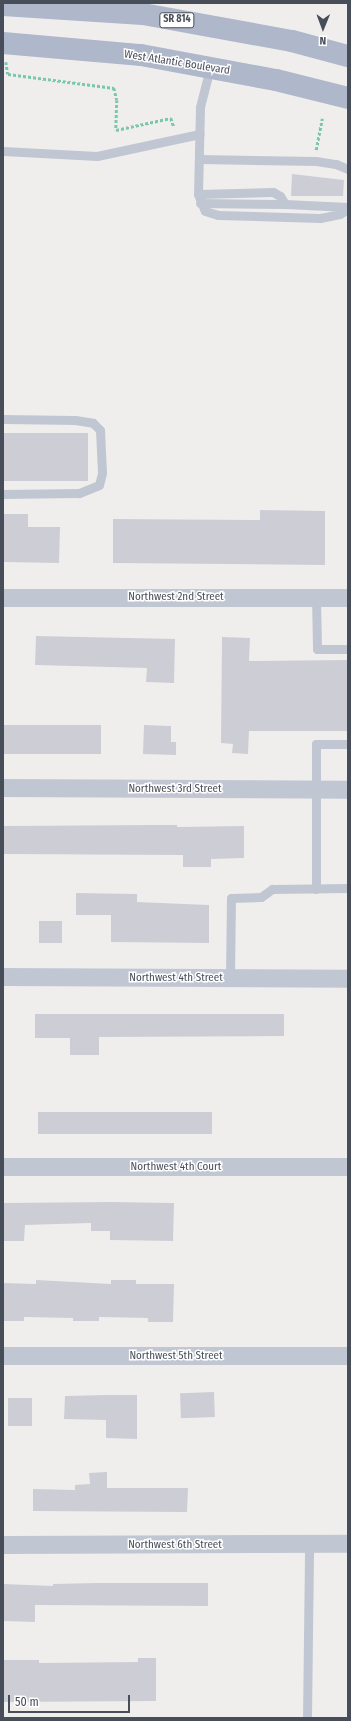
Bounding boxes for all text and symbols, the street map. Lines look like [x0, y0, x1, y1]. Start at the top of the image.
north arrow [303, 8, 343, 48]
road number: SR 814 [159, 12, 195, 28]
text: N [319, 34, 326, 47]
street label: West Atlantic Boulevard [123, 48, 231, 78]
street label: Northwest 2nd Street [128, 590, 224, 604]
street label: Northwest 3rd Street [128, 782, 222, 796]
street label: Northwest 4th Street [129, 971, 223, 985]
street label: Northwest 4th Court [131, 1160, 221, 1174]
street label: Northwest 5th Street [129, 1349, 223, 1363]
street label: Northwest 6th Street [128, 1538, 222, 1552]
scale bar [10, 1687, 132, 1713]
text: 50 m [15, 1695, 39, 1709]

